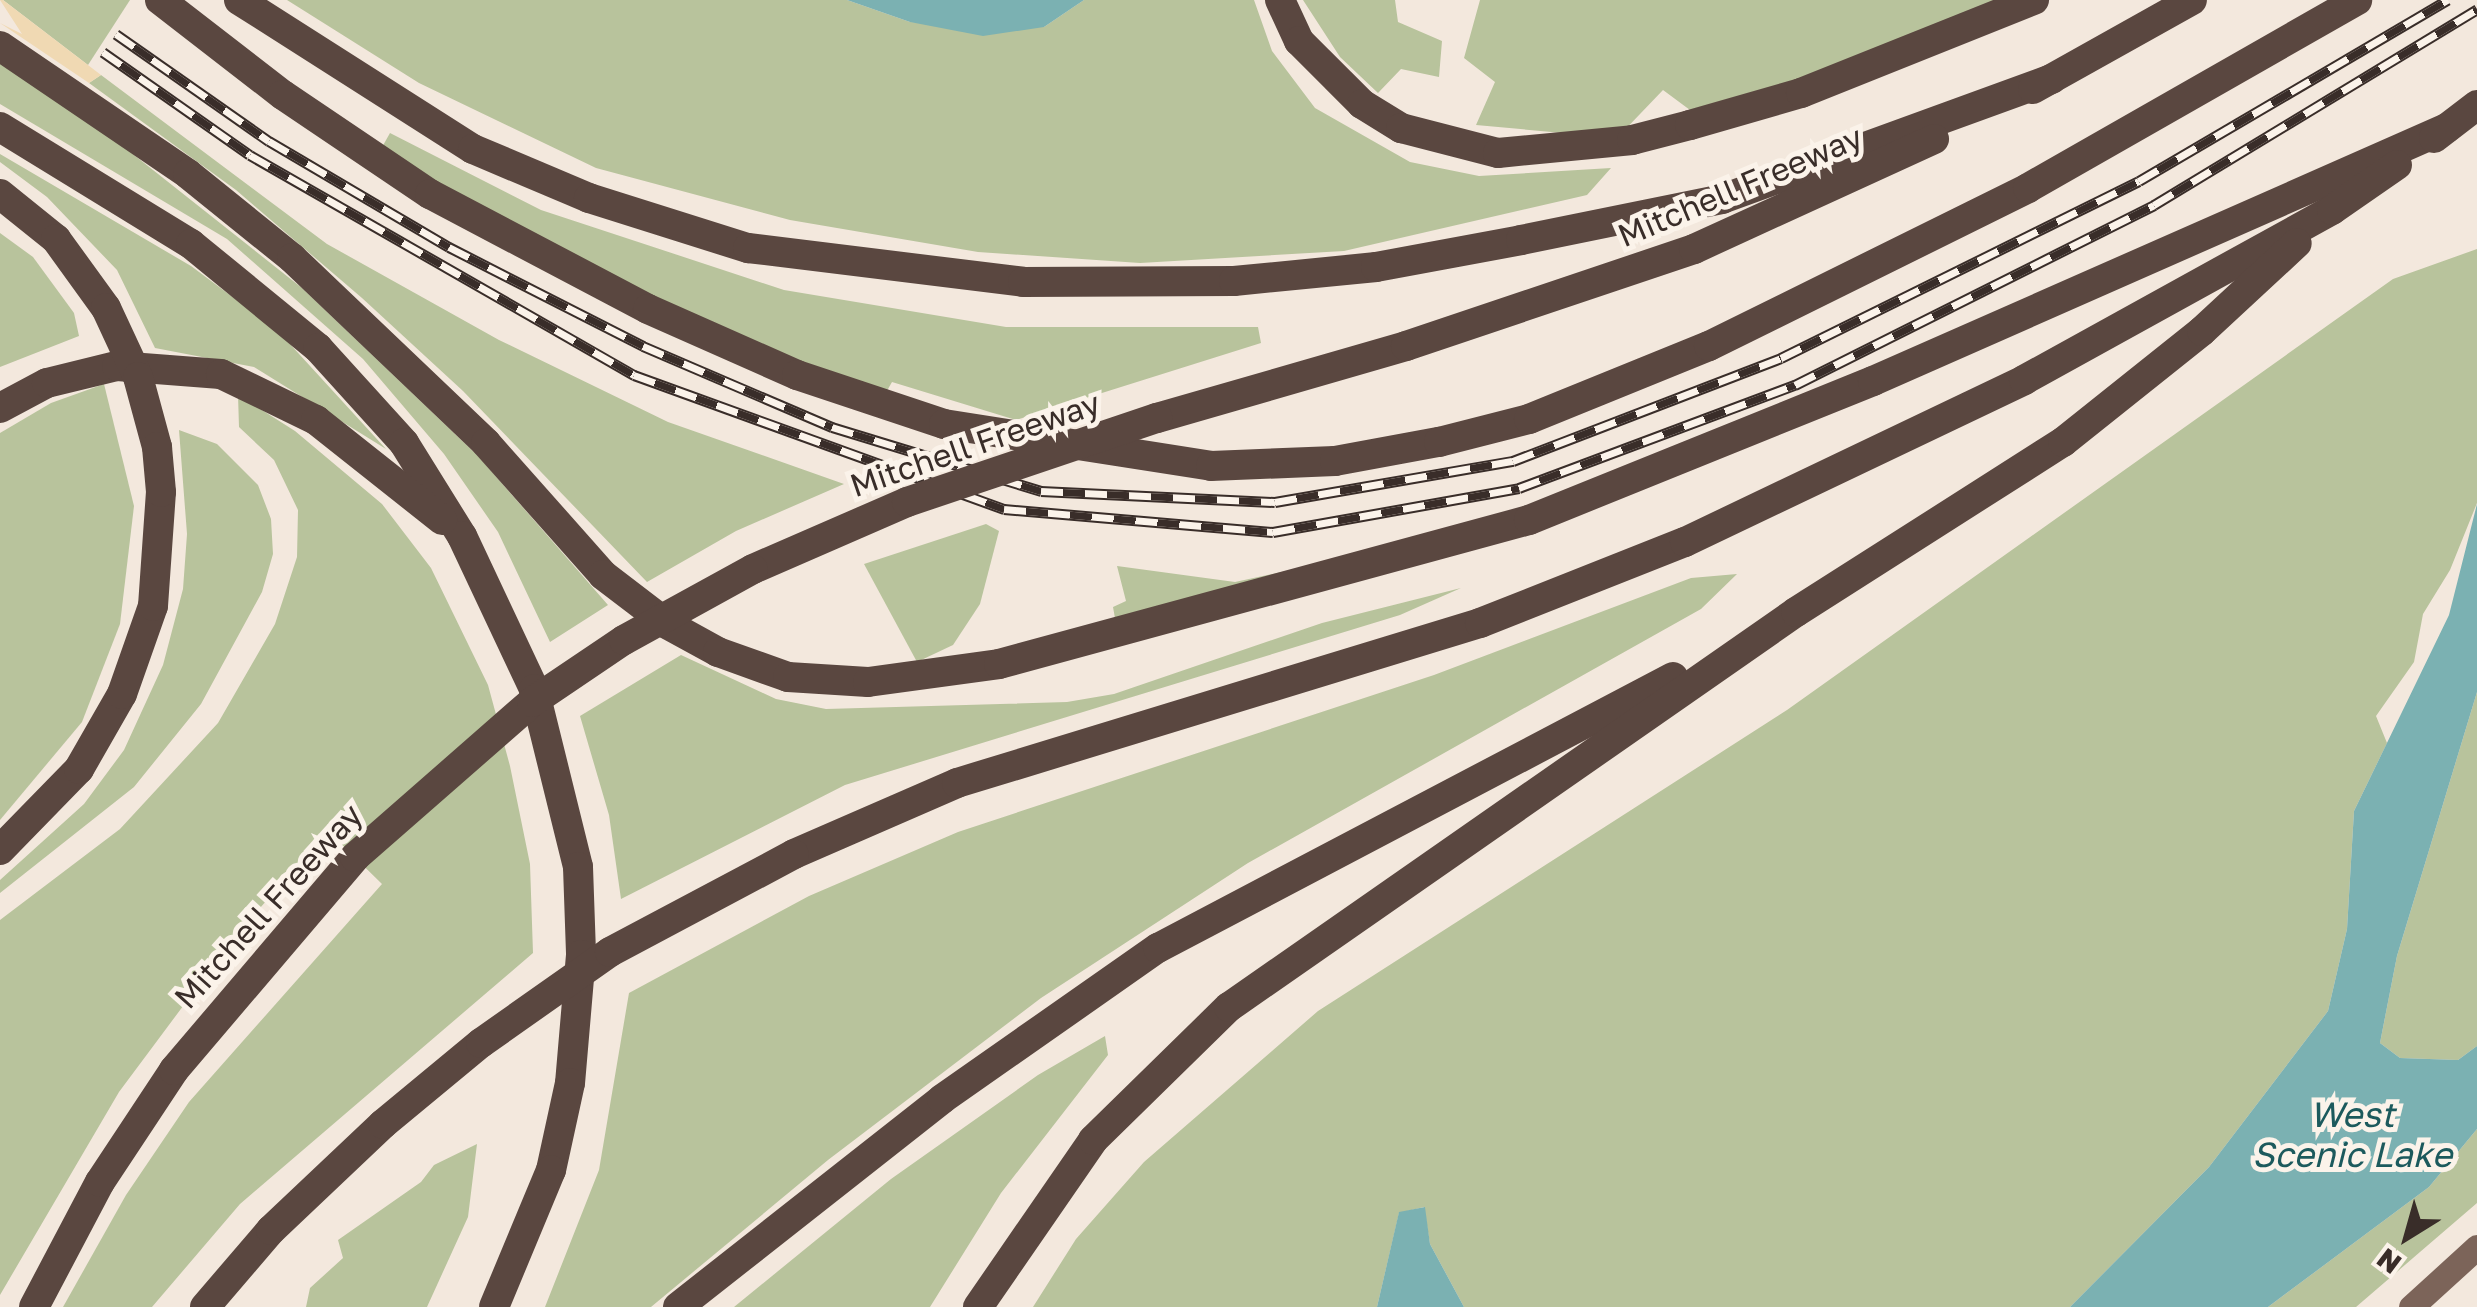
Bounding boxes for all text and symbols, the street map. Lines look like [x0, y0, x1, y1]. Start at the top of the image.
street label: Mitchell Freeway [1612, 117, 1868, 255]
street label: Mitchell Freeway [845, 383, 1105, 505]
street label: Mitchell Freeway [166, 796, 370, 1016]
water label: West Scenic Lake [2252, 1093, 2452, 1175]
north arrow [2357, 1187, 2457, 1287]
text: N [2370, 1242, 2407, 1281]

